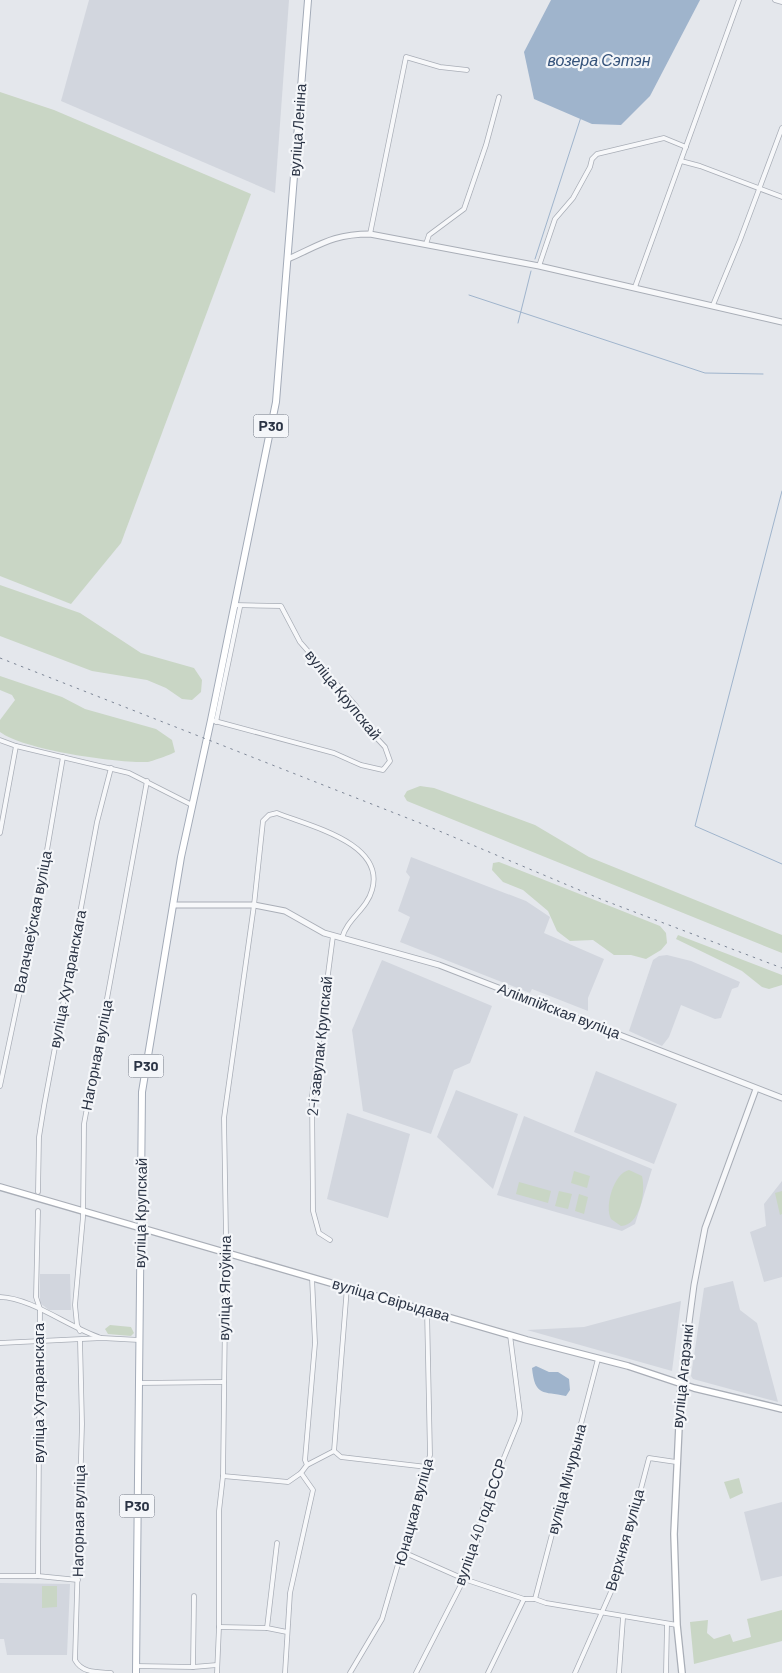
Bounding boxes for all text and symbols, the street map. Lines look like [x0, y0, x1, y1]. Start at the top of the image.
water label: возера Сэтэн [547, 50, 651, 69]
street label: вуліца Леніна [285, 82, 309, 177]
road number: Р30 [254, 414, 288, 438]
street label: вуліца Крупскай [302, 646, 386, 743]
street label: Валачаеўская вуліца [9, 848, 55, 995]
street label: вуліца Хутаранскага [45, 908, 89, 1049]
street label: 2-і завулак Крупскай [303, 975, 335, 1117]
street label: Алімпійская вуліца [495, 978, 624, 1042]
street label: Нагорная вуліца [76, 997, 116, 1112]
road number: Р30 [128, 1054, 164, 1078]
street label: вуліца Крупскай [130, 1158, 150, 1268]
street label: вуліца Ягоўкіна [214, 1235, 234, 1341]
street label: вуліца Свірыдава [330, 1274, 453, 1325]
street label: вуліца Хутаранскага [29, 1322, 47, 1463]
street label: вуліца Агарэнкі [668, 1323, 696, 1429]
street label: вуліца Мічурына [543, 1421, 590, 1536]
street label: Юнацкая вуліца [390, 1455, 436, 1567]
street label: вуліца 40 год БССР [450, 1456, 510, 1587]
street label: Нагорная вуліца [68, 1464, 88, 1577]
street label: Верхняя вуліца [601, 1486, 647, 1593]
road number: Р30 [120, 1494, 154, 1518]

